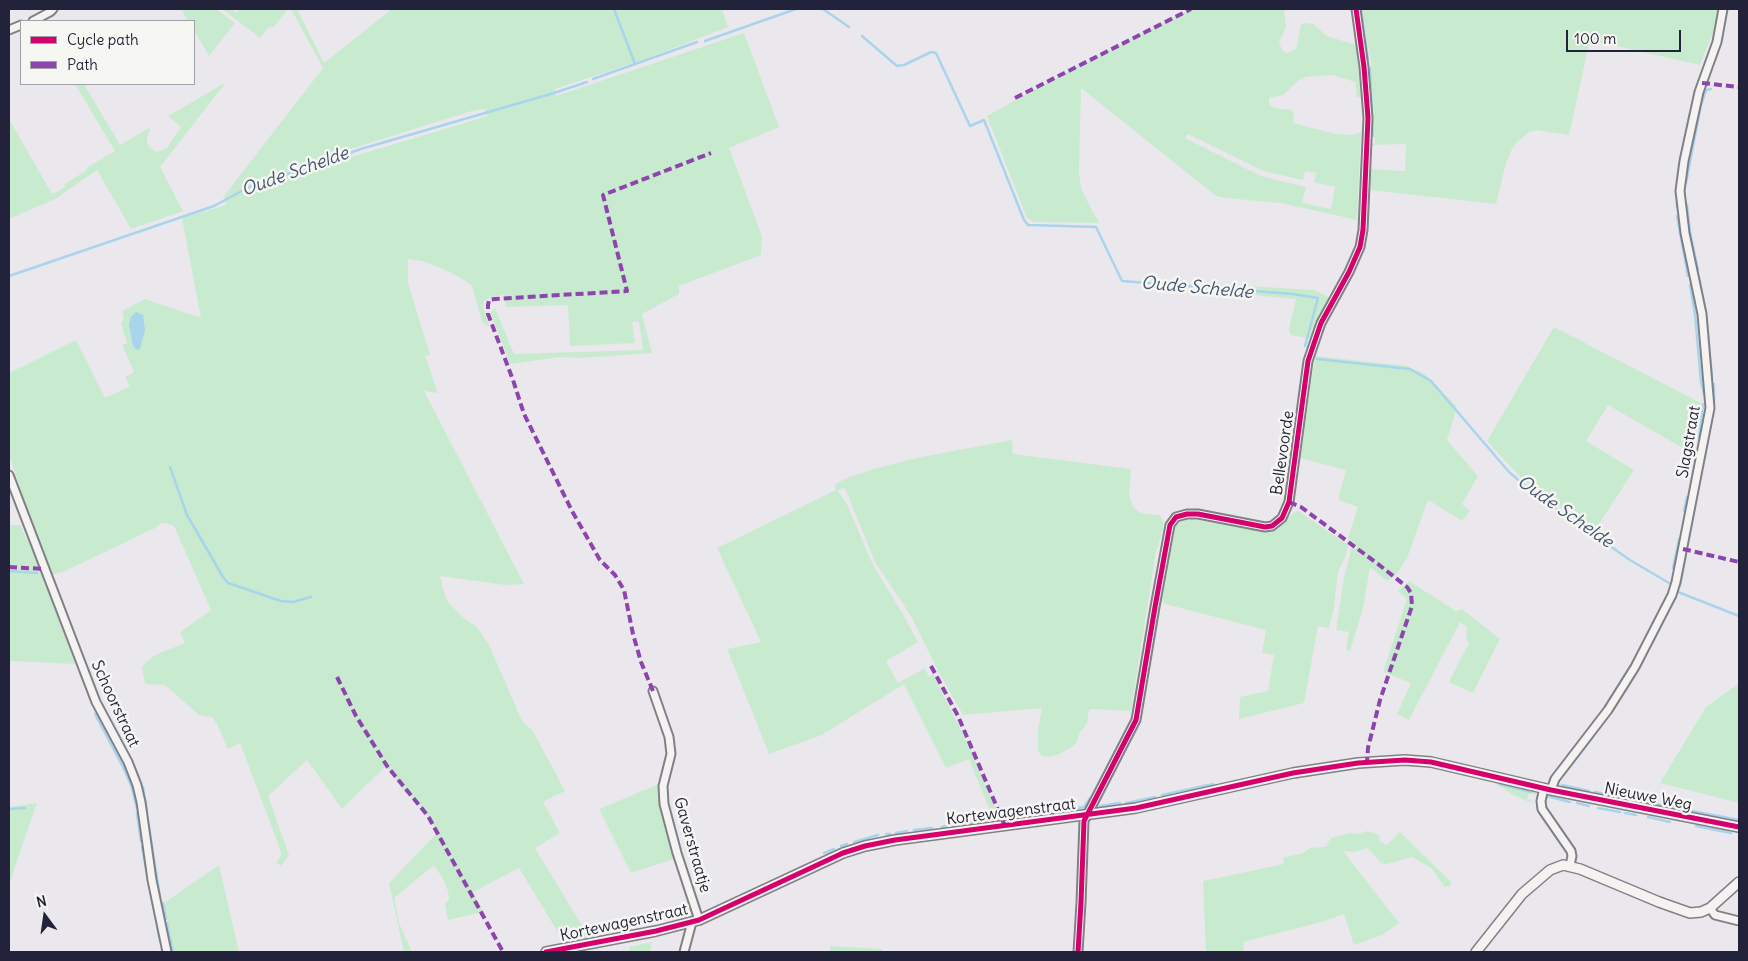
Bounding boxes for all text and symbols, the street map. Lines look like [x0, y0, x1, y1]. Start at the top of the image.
legend [20, 20, 195, 85]
scale bar [1568, 20, 1683, 52]
text: 100 m [1574, 29, 1616, 48]
text: Cycle path [67, 30, 139, 49]
text: Path [67, 55, 98, 74]
water label: Oude Schelde [239, 143, 351, 201]
water label: Oude Schelde [1140, 272, 1254, 304]
street label: Slagstraat [1673, 404, 1705, 480]
street label: Bellevoorde [1268, 410, 1298, 496]
water label: Oude Schelde [1513, 471, 1617, 553]
street label: Schoorstraat [87, 658, 143, 750]
street label: Nieuwe Weg [1602, 779, 1694, 815]
street label: Gaverstraatje [669, 795, 715, 895]
street label: Kortewagenstraat [945, 795, 1077, 829]
north arrow [20, 891, 70, 941]
text: N [34, 892, 48, 911]
street label: Kortewagenstraat [558, 900, 690, 946]

